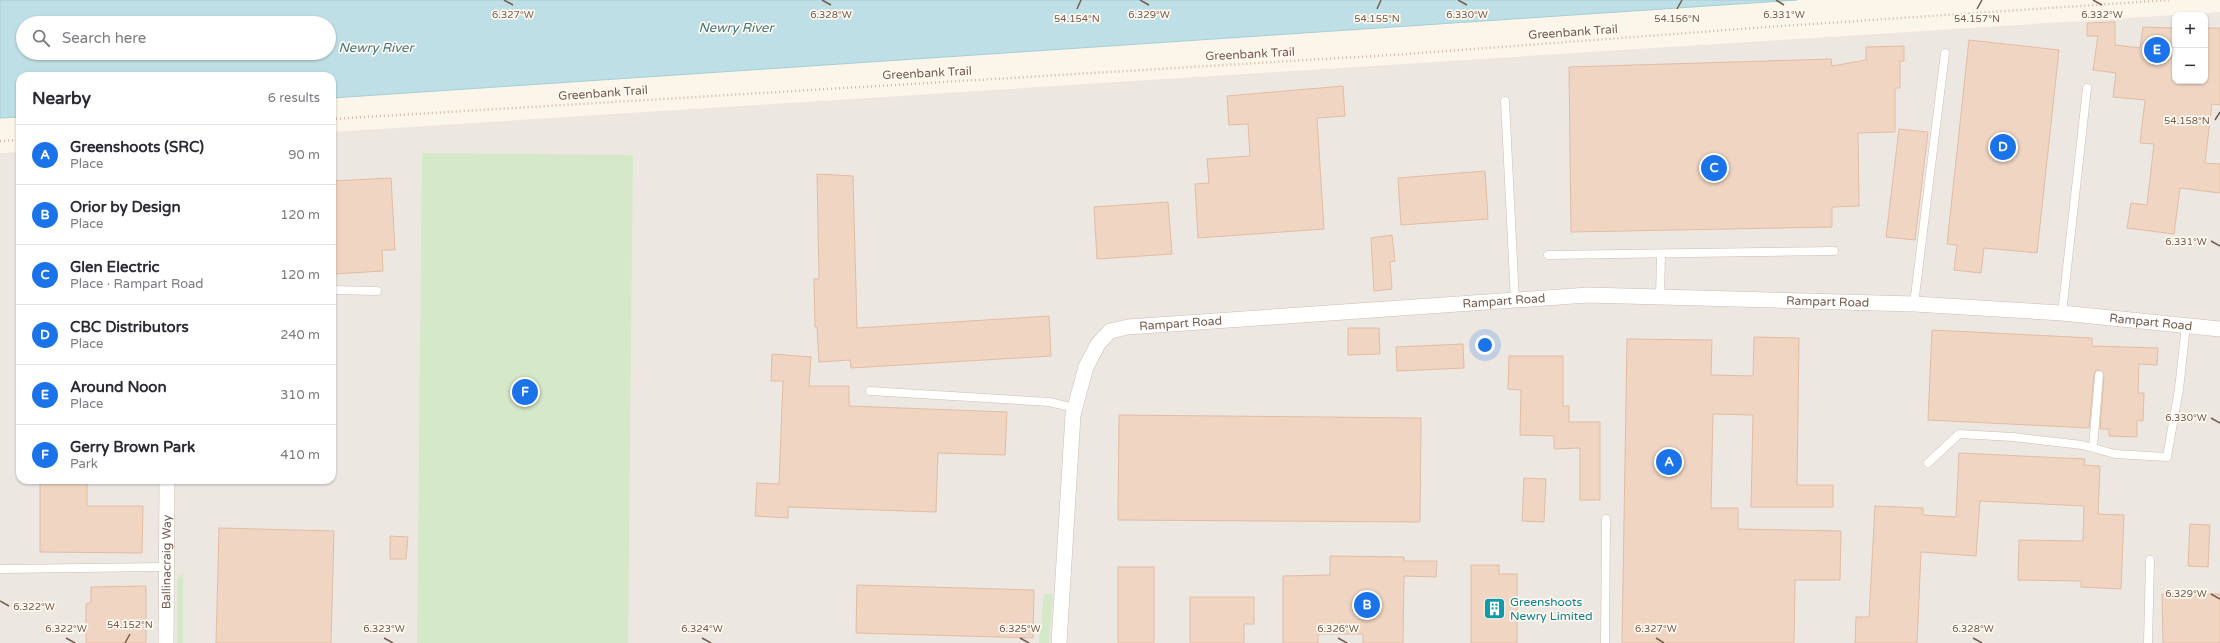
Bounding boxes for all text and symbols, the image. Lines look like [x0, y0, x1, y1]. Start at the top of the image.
text: 6.327°W [492, 9, 534, 21]
text: 6.328°W [810, 9, 852, 21]
text: 6.329°W [1128, 9, 1170, 21]
text: 6.330°W [1446, 9, 1488, 21]
text: 6.331°W [1763, 9, 1805, 21]
text: 6.332°W [2081, 9, 2123, 21]
map controls [2172, 12, 2208, 84]
button: + [2172, 12, 2208, 48]
text: 54.154°N [1054, 13, 1100, 25]
text: 54.155°N [1354, 13, 1400, 25]
text: 54.156°N [1654, 13, 1700, 25]
text: 54.157°N [1954, 13, 2000, 25]
search box [16, 16, 336, 60]
water label: Newry River [699, 20, 775, 36]
street label: Greenbank Trail [1528, 22, 1618, 42]
icon: search [30, 27, 52, 49]
text: Search here [62, 29, 146, 47]
pin: E [2144, 35, 2170, 65]
water label: Newry River [339, 40, 415, 56]
street label: Greenbank Trail [1205, 45, 1295, 63]
button: − [2172, 48, 2208, 84]
street label: Greenbank Trail [882, 64, 972, 82]
street label: Greenbank Trail [558, 83, 648, 103]
text: Nearby [32, 88, 91, 109]
text: 6 results [268, 90, 320, 106]
text: 54.158°N [2164, 115, 2210, 127]
pin: D [1990, 132, 2016, 162]
text: Greenshoots (SRC) [70, 138, 204, 156]
text: A [40, 147, 50, 163]
text: 90 m [288, 147, 320, 163]
pin: C [1701, 153, 1727, 183]
text: Place [70, 156, 103, 172]
text: Orior by Design [70, 198, 181, 216]
text: B [40, 207, 50, 223]
text: 120 m [280, 207, 320, 223]
text: Place [70, 216, 103, 232]
text: 6.331°W [2165, 236, 2207, 248]
text: Glen Electric [70, 258, 160, 276]
text: C [40, 267, 50, 283]
text: 120 m [280, 267, 320, 283]
text: Place · Rampart Road [70, 276, 204, 292]
street label: Rampart Road [1462, 291, 1546, 311]
street label: Rampart Road [1786, 293, 1869, 310]
street label: Rampart Road [2109, 311, 2193, 333]
street label: Rampart Road [1139, 313, 1223, 333]
text: CBC Distributors [70, 318, 189, 336]
text: D [40, 327, 50, 343]
text: 240 m [280, 327, 320, 343]
your location [1475, 335, 1495, 355]
text: Place [70, 336, 103, 352]
pin: F [512, 377, 538, 407]
text: Around Noon [70, 378, 167, 396]
text: E [41, 387, 49, 403]
text: 310 m [280, 387, 320, 403]
text: Place [70, 396, 103, 412]
text: 6.330°W [2165, 412, 2207, 424]
text: Gerry Brown Park [70, 438, 195, 456]
text: F [41, 447, 49, 463]
text: 410 m [280, 447, 320, 463]
pin: A [1656, 447, 1682, 477]
text: Park [70, 456, 98, 472]
street label: Ballinacraig Way [159, 514, 174, 609]
text: 6.329°W [2165, 588, 2207, 600]
pin: B [1354, 590, 1380, 620]
place label: Greenshoots Newry Limited [1510, 595, 1593, 623]
building icon: Greenshoots Newry Limited [1481, 596, 1507, 622]
text: 6.322°W [13, 601, 55, 613]
text: 54.152°N [107, 619, 153, 631]
text: 6.322°W [45, 623, 87, 635]
text: 6.323°W [363, 623, 405, 635]
text: 6.324°W [681, 623, 723, 635]
text: 6.325°W [999, 623, 1041, 635]
text: 6.326°W [1317, 623, 1359, 635]
text: 6.327°W [1635, 623, 1677, 635]
text: 6.328°W [1952, 623, 1994, 635]

